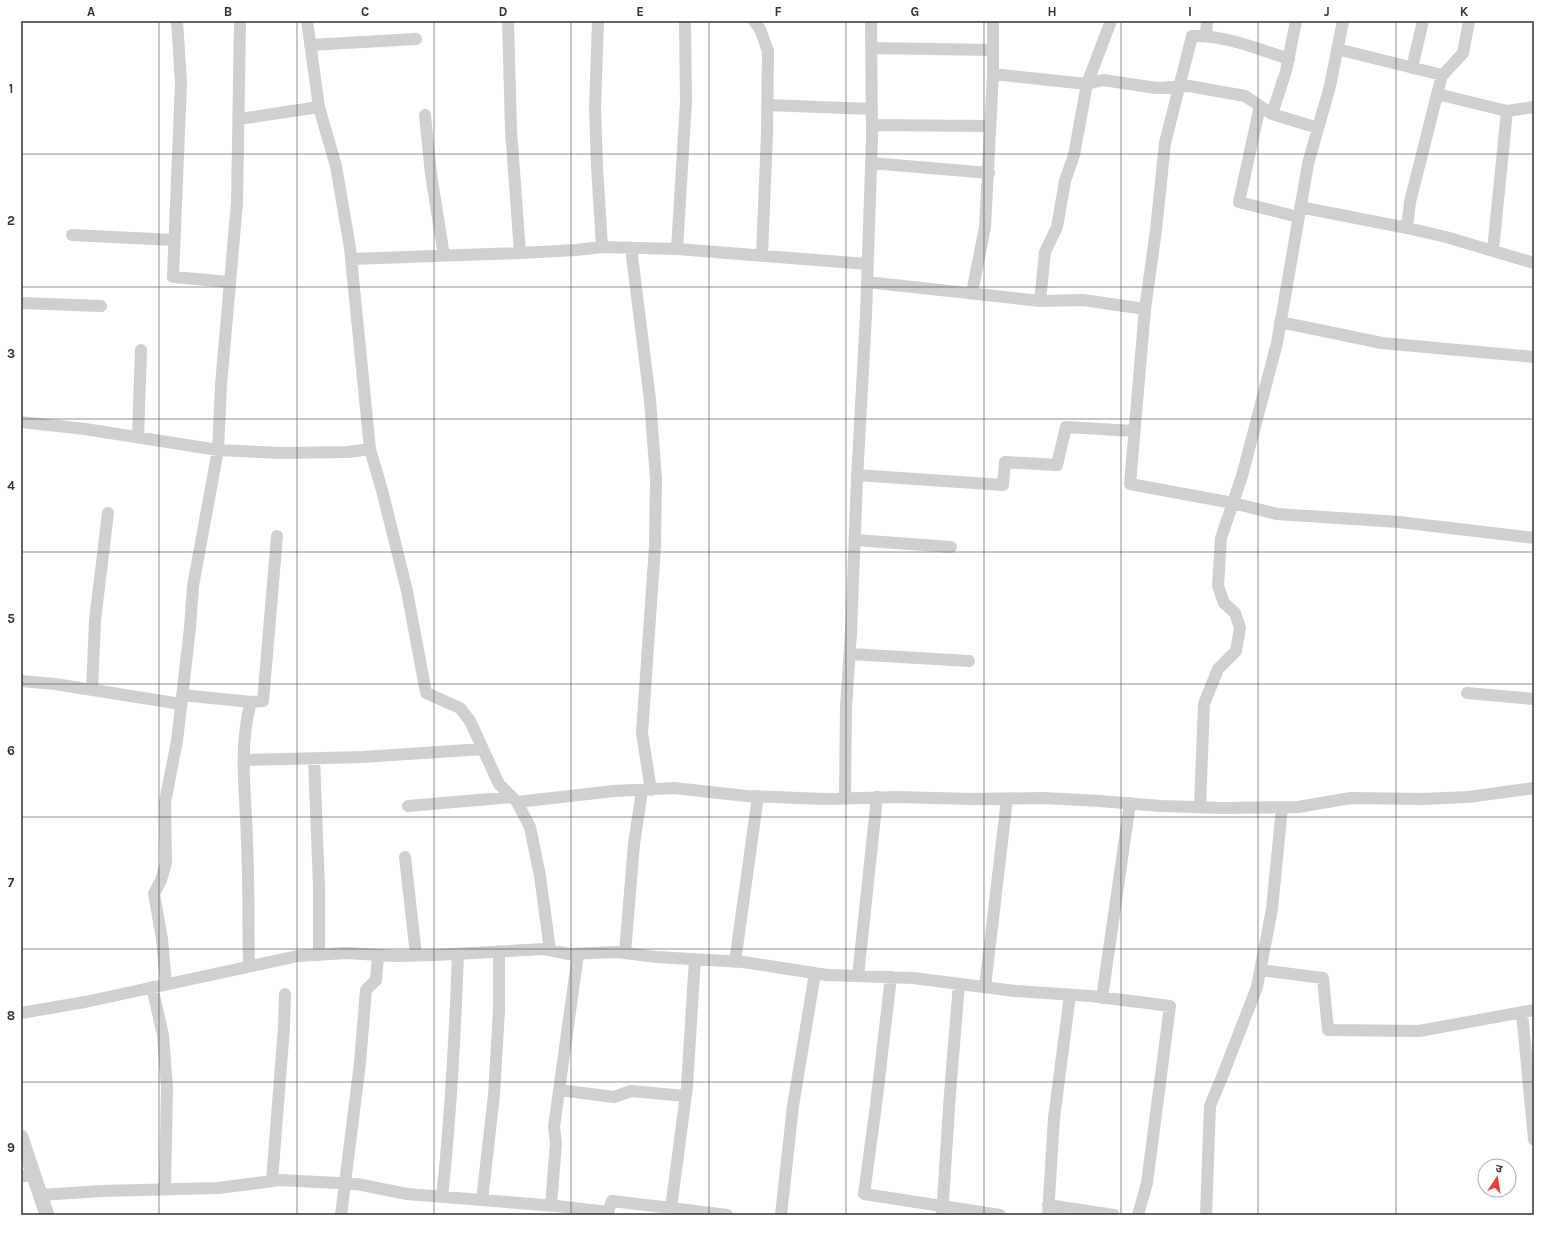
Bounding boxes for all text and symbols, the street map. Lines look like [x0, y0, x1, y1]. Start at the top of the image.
text: A [87, 4, 95, 19]
text: B [224, 4, 232, 19]
text: C [361, 4, 369, 19]
text: D [499, 4, 508, 19]
text: E [636, 4, 644, 19]
text: F [774, 4, 782, 19]
text: G [911, 4, 919, 19]
text: H [1047, 4, 1057, 19]
text: I [1188, 4, 1192, 19]
text: J [1324, 4, 1330, 19]
text: K [1460, 4, 1469, 19]
text: 1 [9, 81, 13, 96]
text: 2 [7, 213, 15, 228]
text: 3 [7, 346, 15, 361]
text: 4 [7, 478, 15, 493]
text: 5 [7, 611, 15, 626]
text: 6 [7, 743, 15, 758]
text: 7 [8, 875, 15, 890]
text: 8 [7, 1008, 15, 1023]
text: 9 [7, 1140, 15, 1155]
north arrow [1477, 1158, 1517, 1198]
text: उ [1494, 1162, 1504, 1176]

